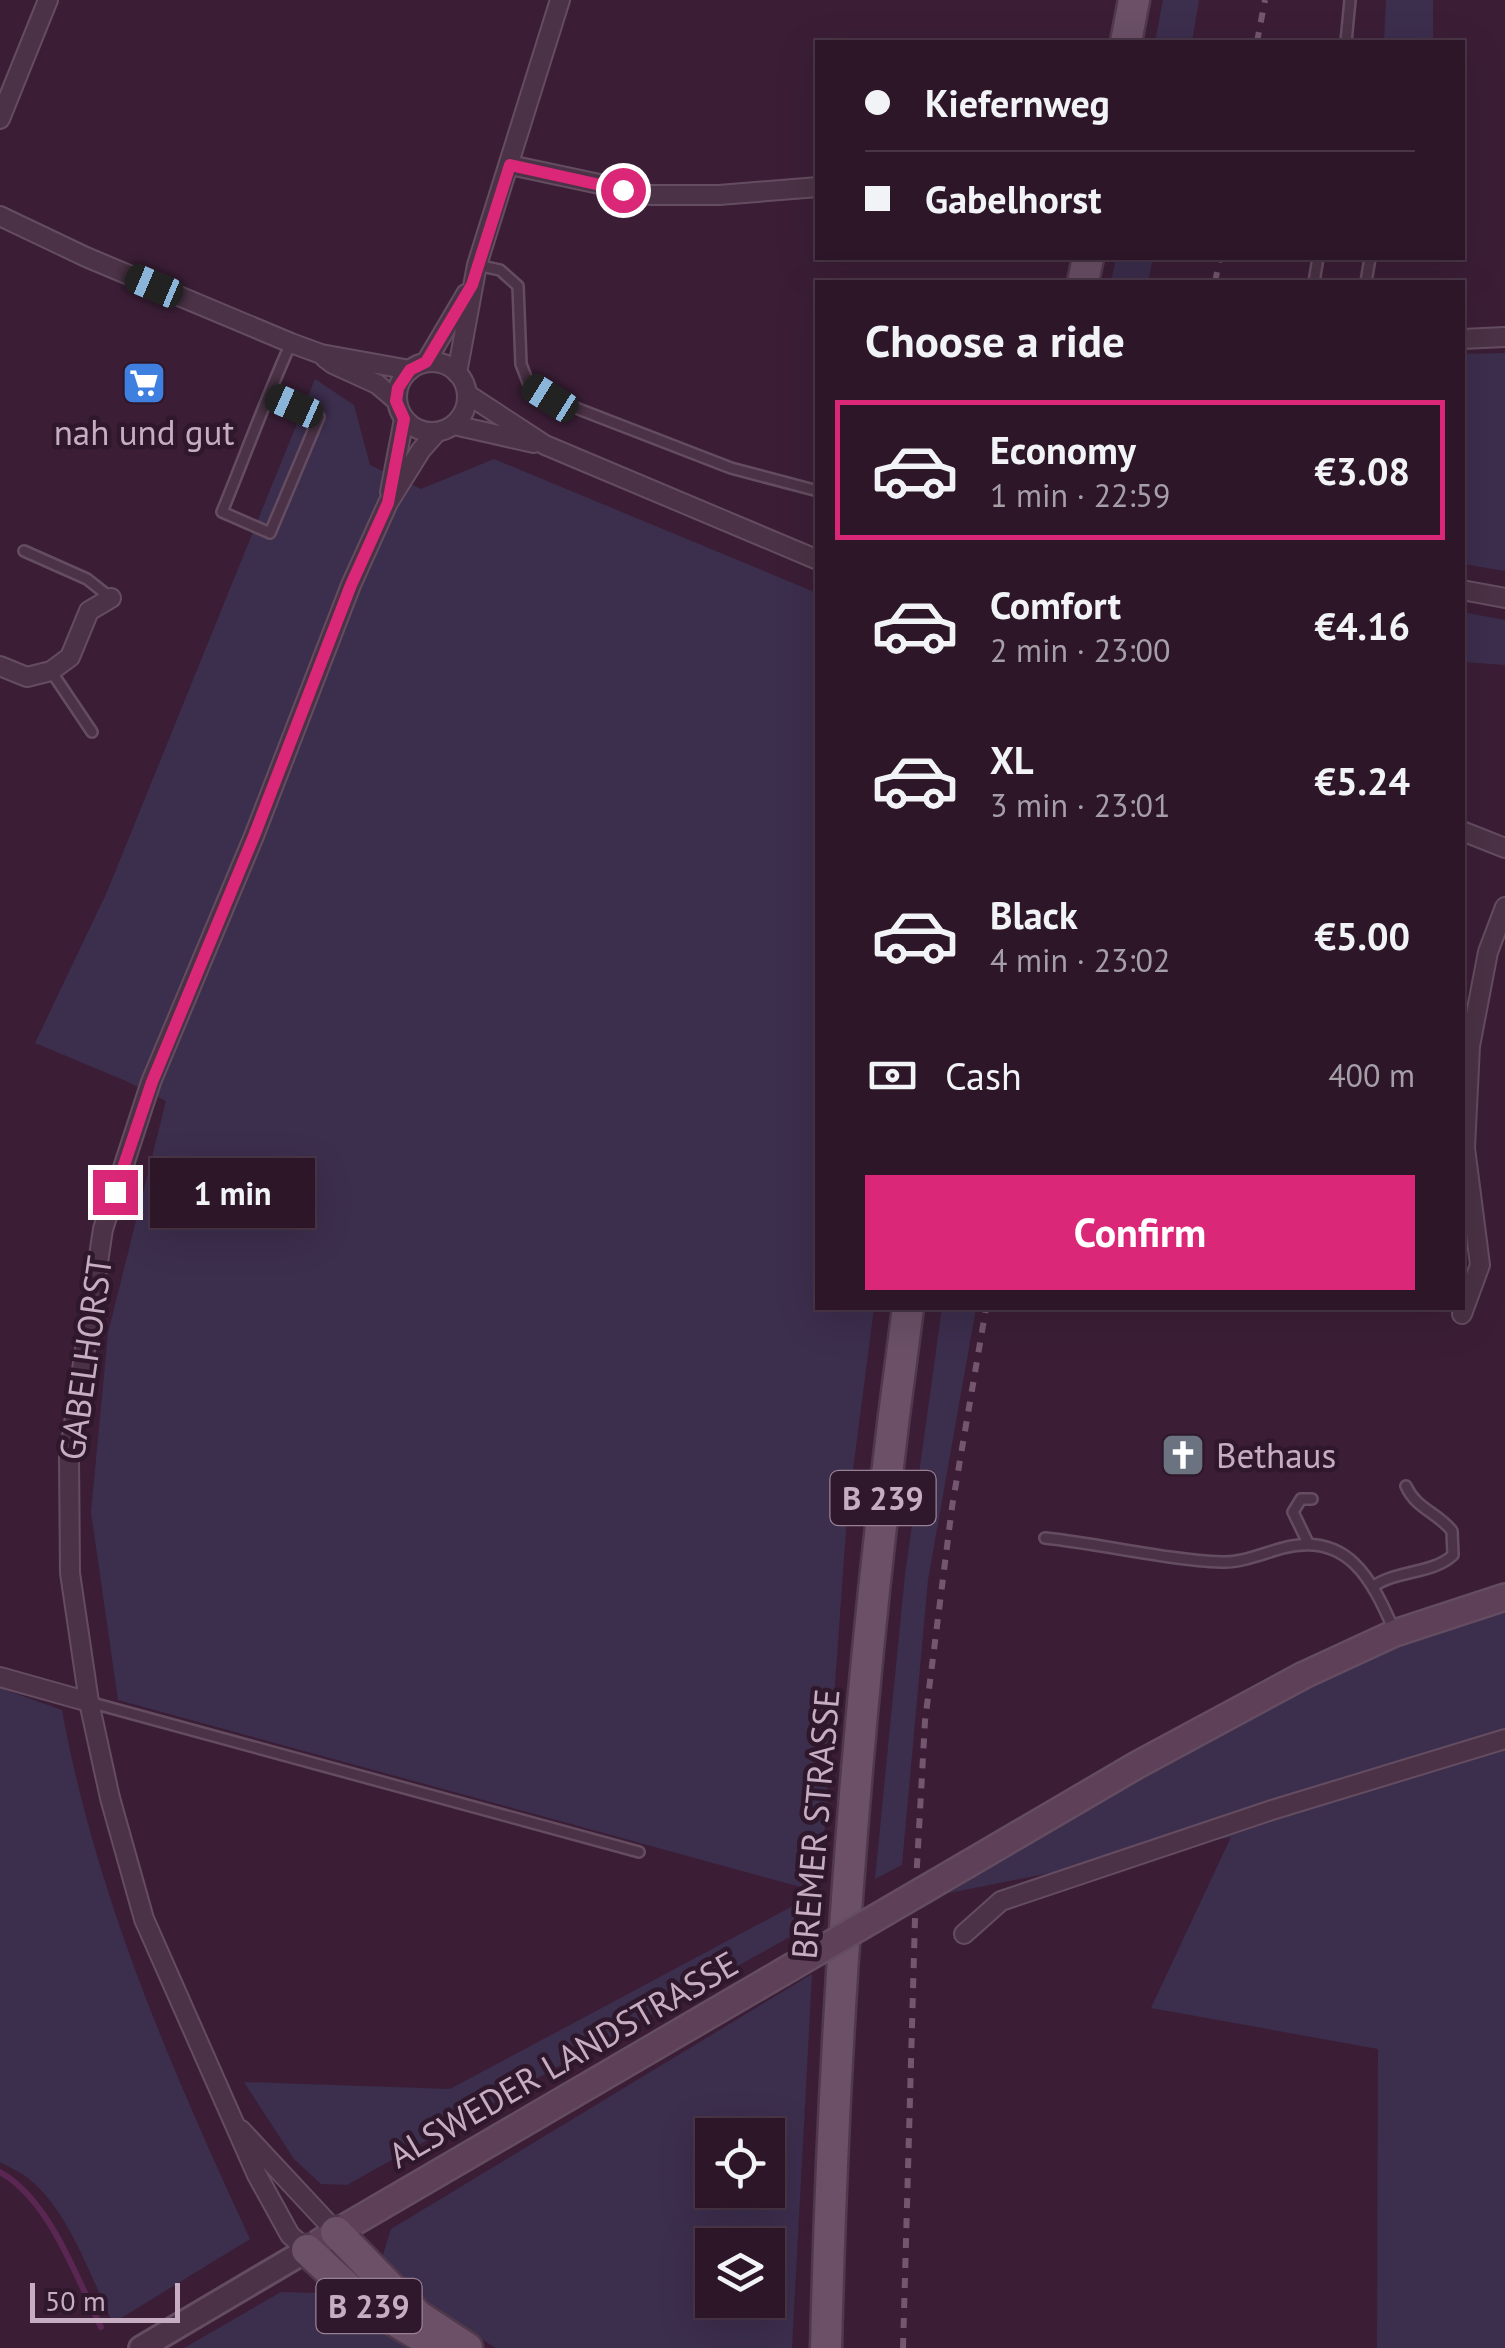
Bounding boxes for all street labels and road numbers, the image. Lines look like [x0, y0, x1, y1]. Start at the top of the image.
street label: GABELHORST [48, 1253, 122, 1463]
road number: B 239 [830, 1471, 936, 1525]
street label: BREMER STRASSE [780, 1687, 850, 1961]
street label: ALSWEDER LANDSTRASSE [380, 1940, 746, 2178]
road number: B 239 [316, 2279, 422, 2333]

